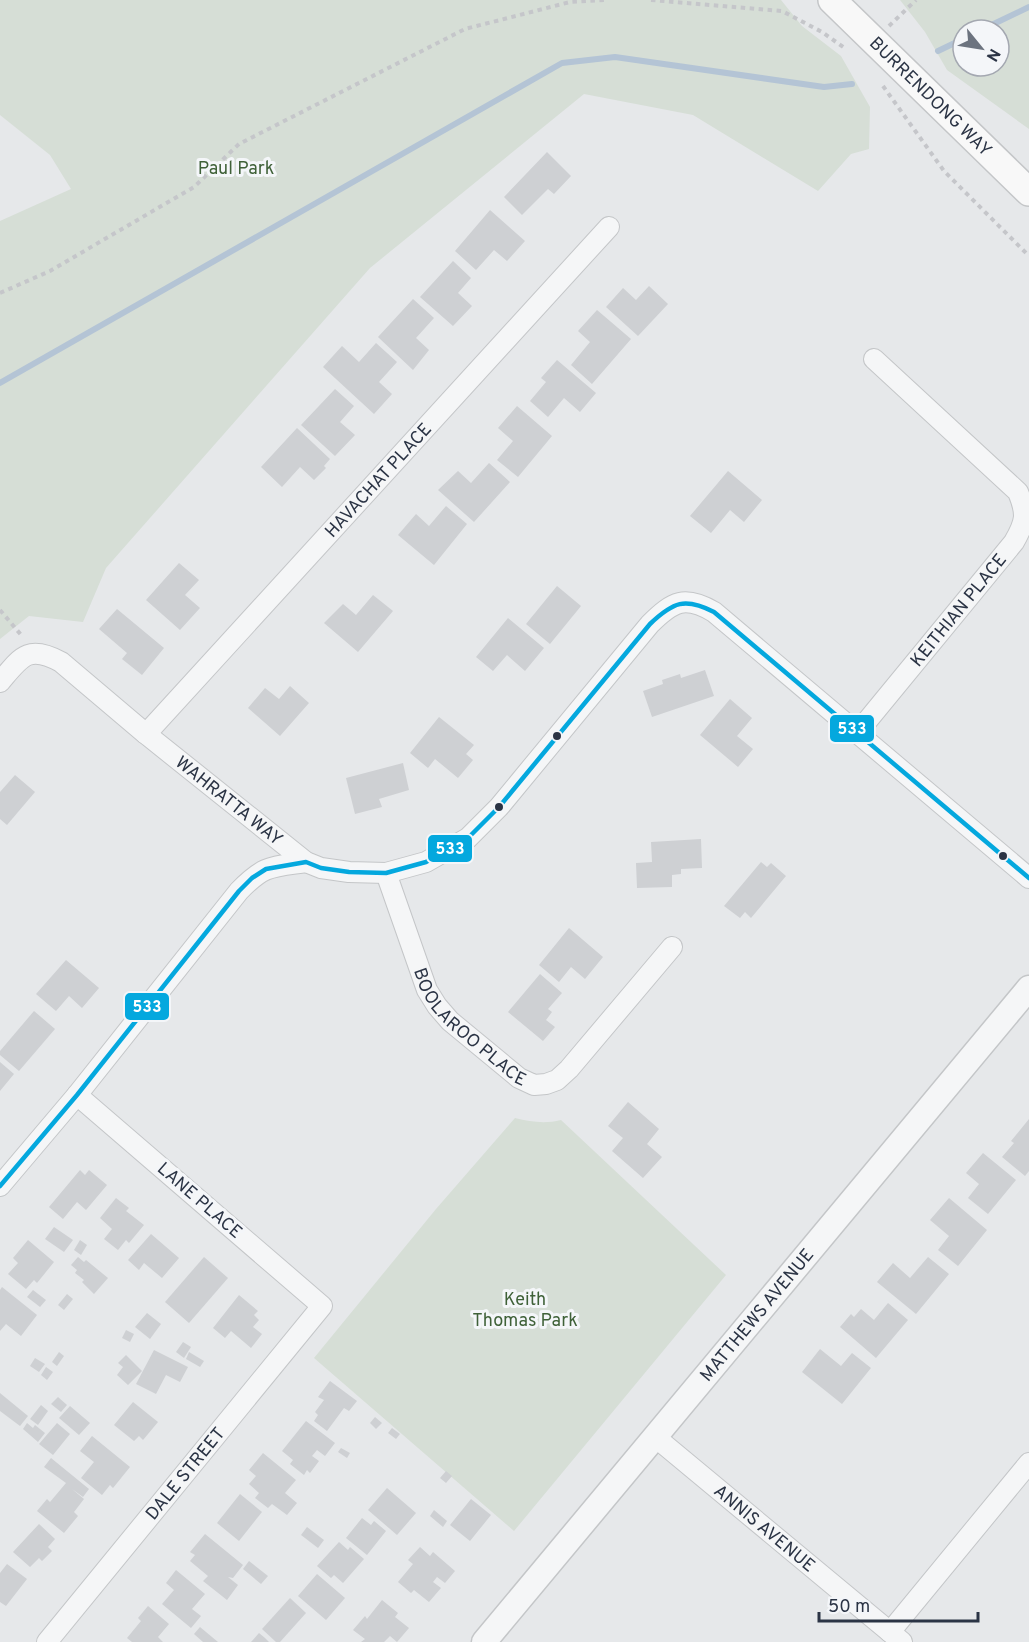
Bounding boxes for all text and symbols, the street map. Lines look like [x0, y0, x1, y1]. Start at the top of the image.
north arrow [951, 18, 1011, 78]
street label: BURRENDONG WAY [865, 32, 997, 160]
park label: Paul Park [198, 158, 274, 181]
street label: HAVACHAT PLACE [321, 419, 437, 543]
street label: KEITHIAN PLACE [906, 550, 1013, 672]
line badge: 533 [829, 714, 875, 743]
text: 533 [838, 720, 866, 740]
unlabelled marker [551, 730, 563, 742]
street label: WAHRATTA WAY [170, 752, 287, 852]
unlabelled marker [493, 801, 505, 813]
line badge: 533 [427, 834, 473, 863]
text: 533 [436, 840, 464, 860]
unlabelled marker [997, 850, 1009, 862]
street label: BOOLAROO PLACE [407, 965, 529, 1093]
line badge: 533 [124, 992, 170, 1021]
text: 533 [133, 998, 161, 1018]
street label: LANE PLACE [152, 1158, 246, 1244]
street label: MATTHEWS AVENUE [696, 1244, 820, 1387]
park label: Keith Thomas Park [472, 1289, 578, 1333]
street label: DALE STREET [141, 1423, 231, 1525]
street label: ANNIS AVENUE [708, 1480, 819, 1578]
scale bar [819, 1585, 978, 1623]
text: 50 m [828, 1596, 870, 1619]

